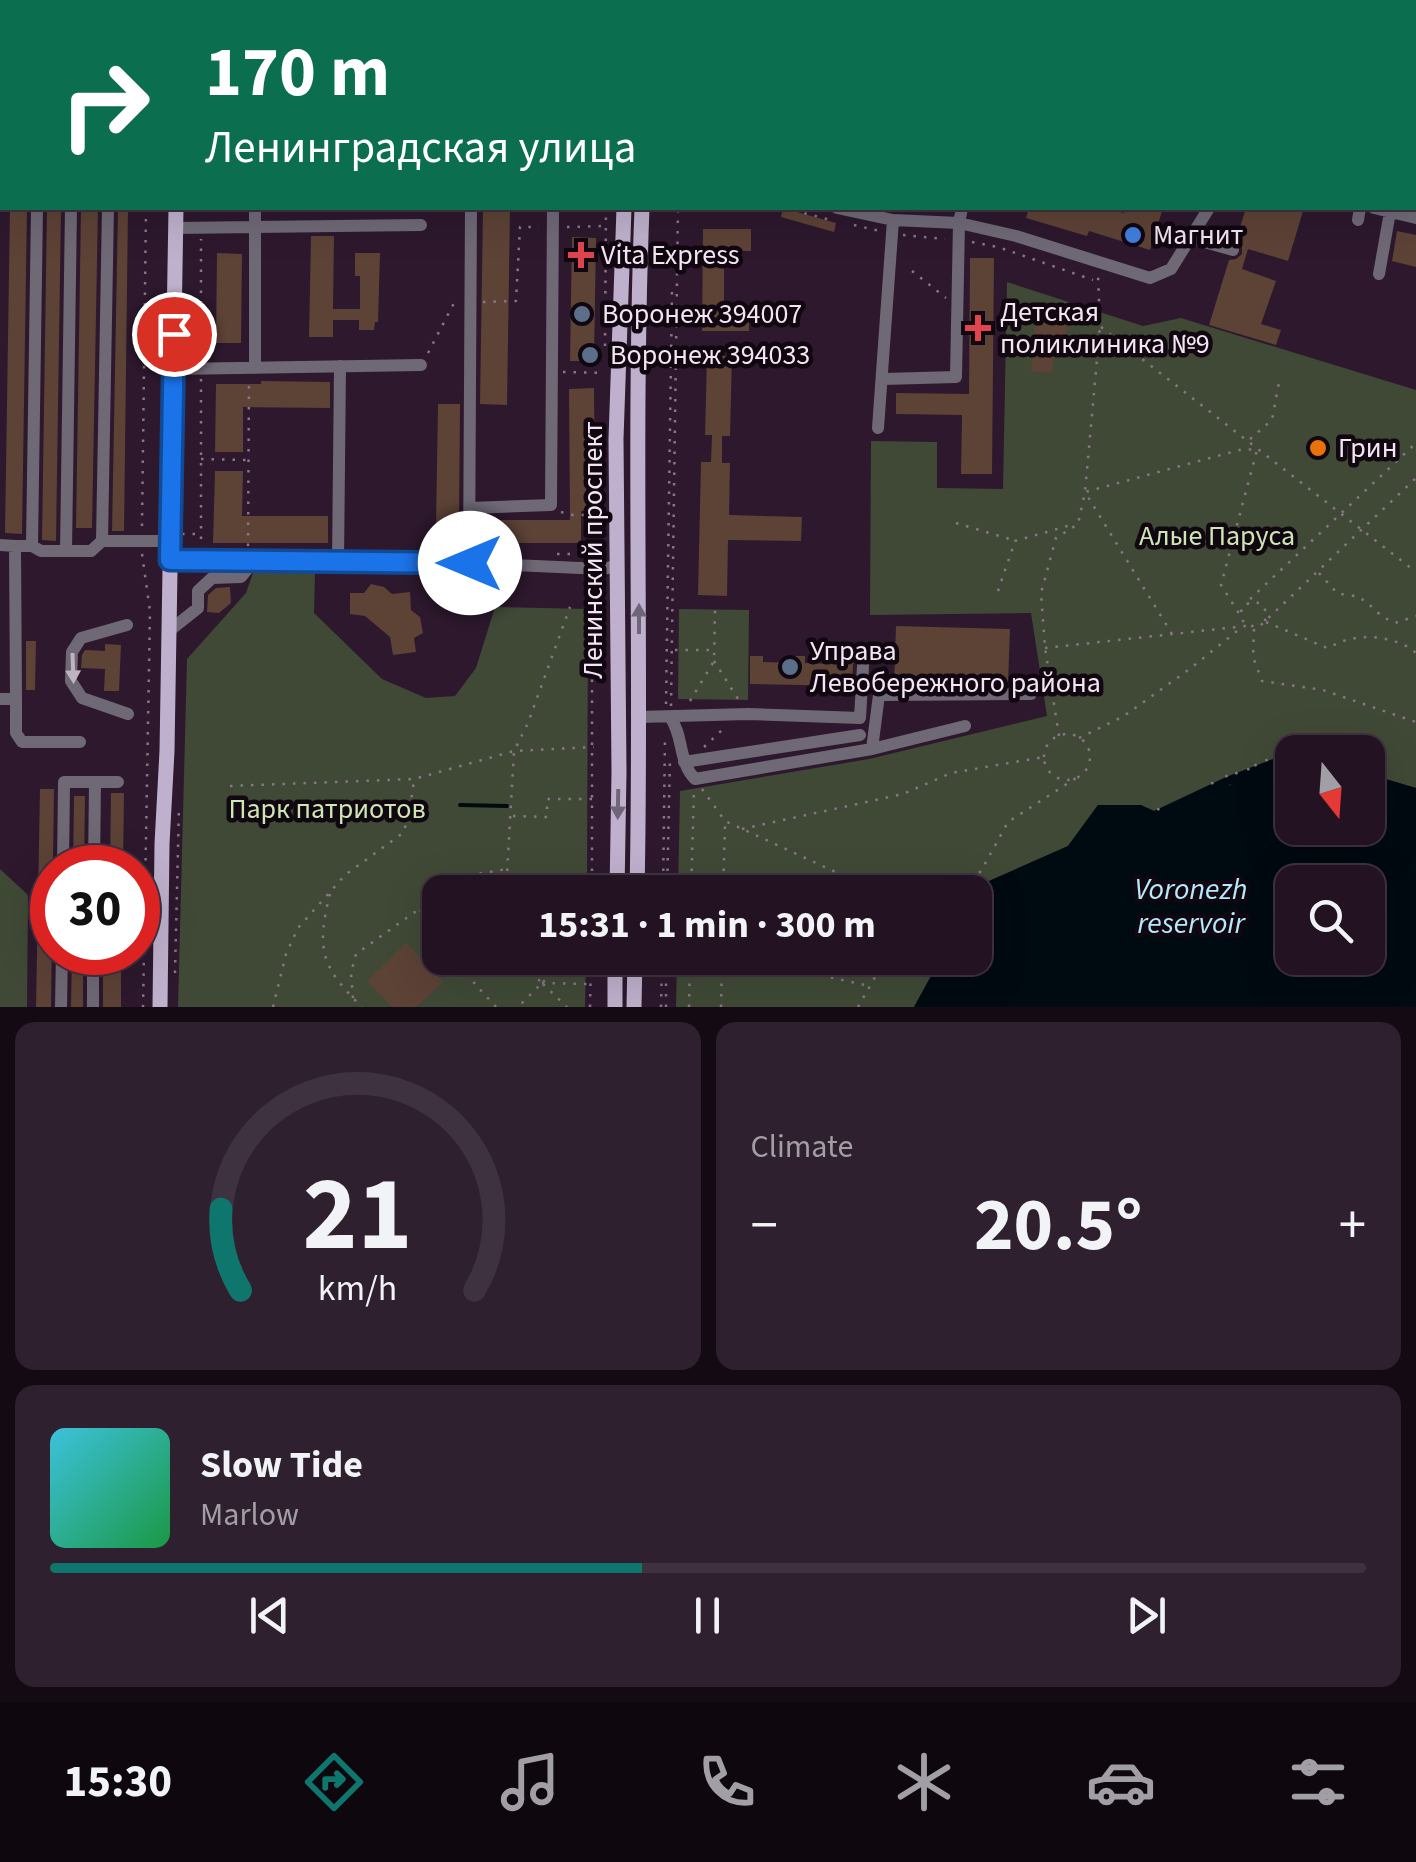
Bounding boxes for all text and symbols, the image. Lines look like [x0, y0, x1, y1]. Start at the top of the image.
text: 170 m [205, 23, 390, 123]
icon: right [40, 40, 170, 170]
text: Ленинградская улица [205, 116, 636, 180]
place label: Магнит [1153, 215, 1244, 255]
marker: Магнит [1122, 224, 1144, 246]
place label: Vita Express [601, 235, 740, 275]
marker: Vita Express [570, 244, 592, 266]
pin [132, 292, 217, 377]
place label: Детская поликлиника №9 [1000, 292, 1210, 364]
place label: Воронеж 394007 [602, 294, 802, 334]
marker: Воронеж 394007 [571, 303, 593, 325]
icon: arrive [147, 307, 202, 362]
marker: Детская поликлиника №9 [965, 315, 991, 341]
place label: Воронеж 394033 [610, 335, 810, 375]
marker: Воронеж 394033 [579, 344, 601, 366]
street label: Ленинский проспект [573, 421, 613, 679]
place label: Грин [1338, 428, 1397, 468]
marker: Грин [1307, 437, 1329, 459]
position arrow [418, 511, 522, 615]
park label: Алые Паруса [1139, 516, 1295, 556]
one-way arrow [631, 603, 647, 635]
place label: Управа Левобережного района [810, 631, 1101, 703]
one-way arrow [66, 653, 82, 684]
marker: Управа Левобережного района [779, 656, 801, 678]
north arrow [1275, 735, 1385, 845]
map controls [1275, 735, 1385, 975]
park label: Парк патриотов [228, 789, 426, 829]
one-way arrow [610, 789, 626, 821]
speed limit sign: 30 [30, 845, 160, 975]
button: search [1275, 865, 1385, 975]
water label: Voronezh reservoir [1135, 868, 1248, 945]
text: 15:31 · 1 min · 300 m [538, 898, 876, 952]
text: Climate [751, 1124, 853, 1170]
text: 21 [303, 1142, 413, 1290]
text: 20.5° [974, 1172, 1143, 1279]
text: − [751, 1187, 778, 1265]
text: + [1339, 1187, 1366, 1265]
text: km/h [318, 1263, 397, 1314]
text: Slow Tide [200, 1438, 363, 1492]
text: Marlow [200, 1492, 299, 1538]
icon: previous [242, 1588, 297, 1643]
icon: pause [680, 1588, 735, 1643]
icon: next [1119, 1588, 1174, 1643]
icon: directions [299, 1747, 369, 1817]
icon: music [495, 1747, 565, 1817]
icon: phone [692, 1747, 762, 1817]
icon: climate [889, 1747, 959, 1817]
icon: car [1086, 1747, 1156, 1817]
icon: filters [1283, 1747, 1353, 1817]
text: 15:30 [63, 1750, 172, 1814]

